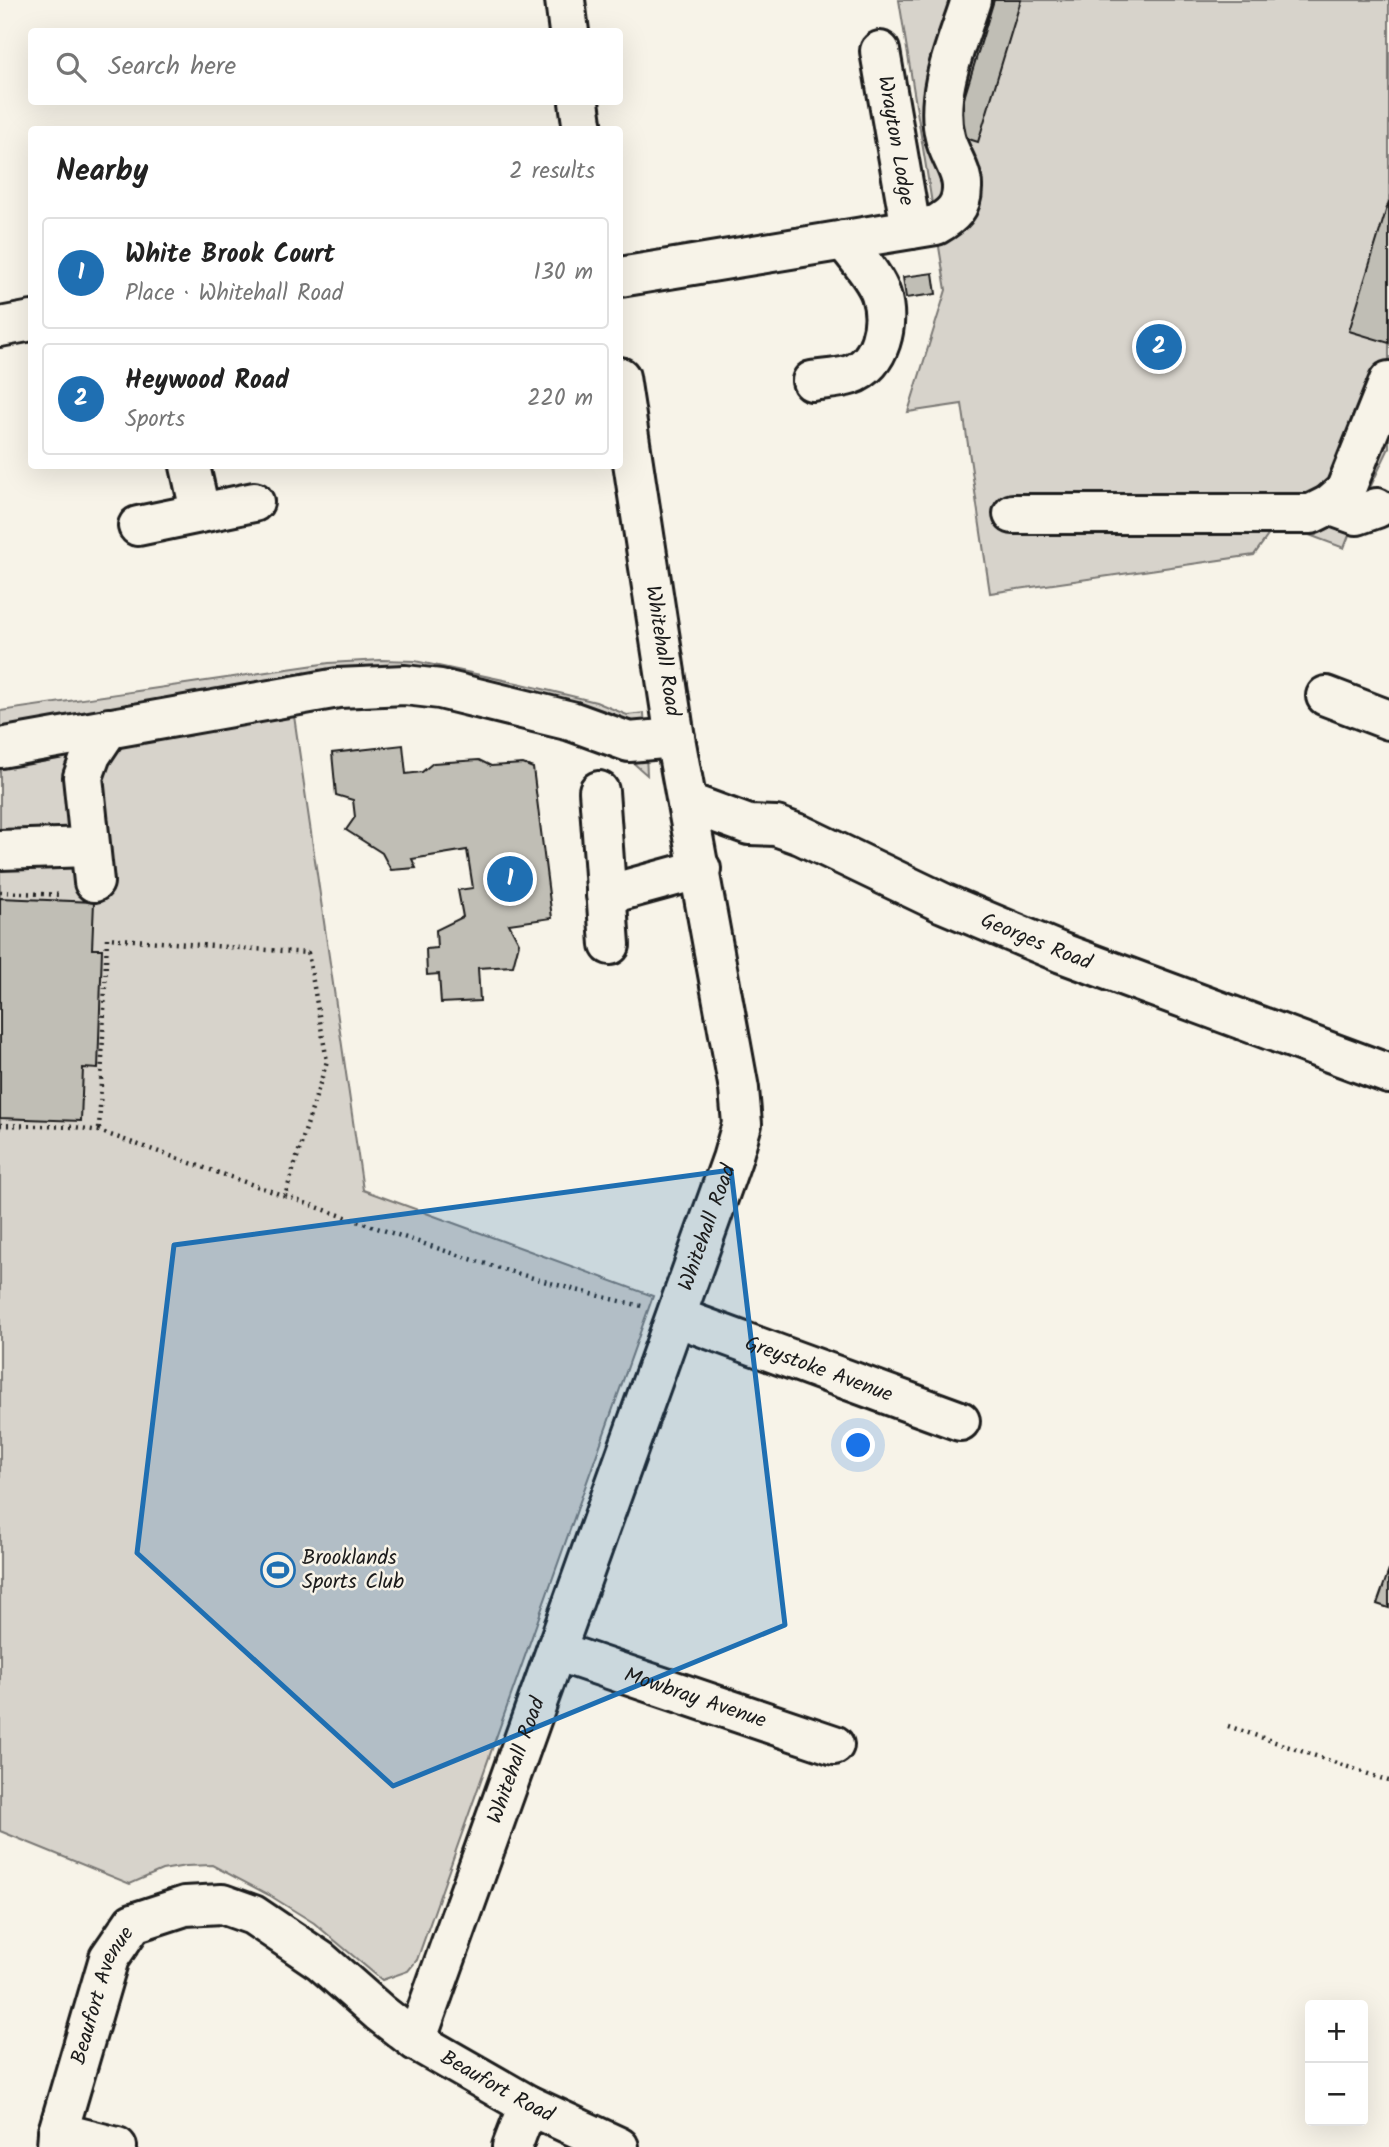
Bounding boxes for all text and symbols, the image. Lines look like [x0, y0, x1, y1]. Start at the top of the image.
search box [28, 28, 623, 105]
text: Search here [108, 46, 236, 88]
icon: search [52, 48, 90, 86]
street label: Wrayton Lodge [868, 73, 923, 209]
text: Nearby [56, 148, 148, 196]
text: 2 results [509, 154, 595, 190]
text: White Brook Court [125, 234, 335, 276]
text: 1 [78, 255, 84, 291]
text: 130 m [534, 255, 593, 291]
text: Place · Whitehall Road [125, 276, 343, 312]
pin: 2 [1136, 321, 1182, 373]
text: Heywood Road [125, 360, 289, 402]
text: 2 [74, 381, 88, 417]
text: 220 m [527, 381, 593, 417]
text: Sports [125, 402, 185, 438]
street label: Whitehall Road [635, 583, 689, 719]
pin: 1 [487, 853, 533, 905]
street label: Georges Road [976, 904, 1097, 979]
street label: Whitehall Road [670, 1159, 745, 1295]
street label: Greystoke Avenue [740, 1327, 898, 1412]
your location [841, 1428, 875, 1462]
place label: Brooklands Sports Club [302, 1542, 404, 1599]
sports icon: Brooklands Sports Club [259, 1551, 297, 1589]
street label: Mowbray Avenue [620, 1659, 771, 1738]
street label: Whitehall Road [479, 1692, 555, 1828]
street label: Beaufort Avenue [62, 1919, 143, 2068]
map controls [1305, 2000, 1368, 2126]
button: + [1305, 2000, 1368, 2063]
street label: Beaufort Road [434, 2042, 560, 2132]
button: − [1305, 2063, 1368, 2126]

